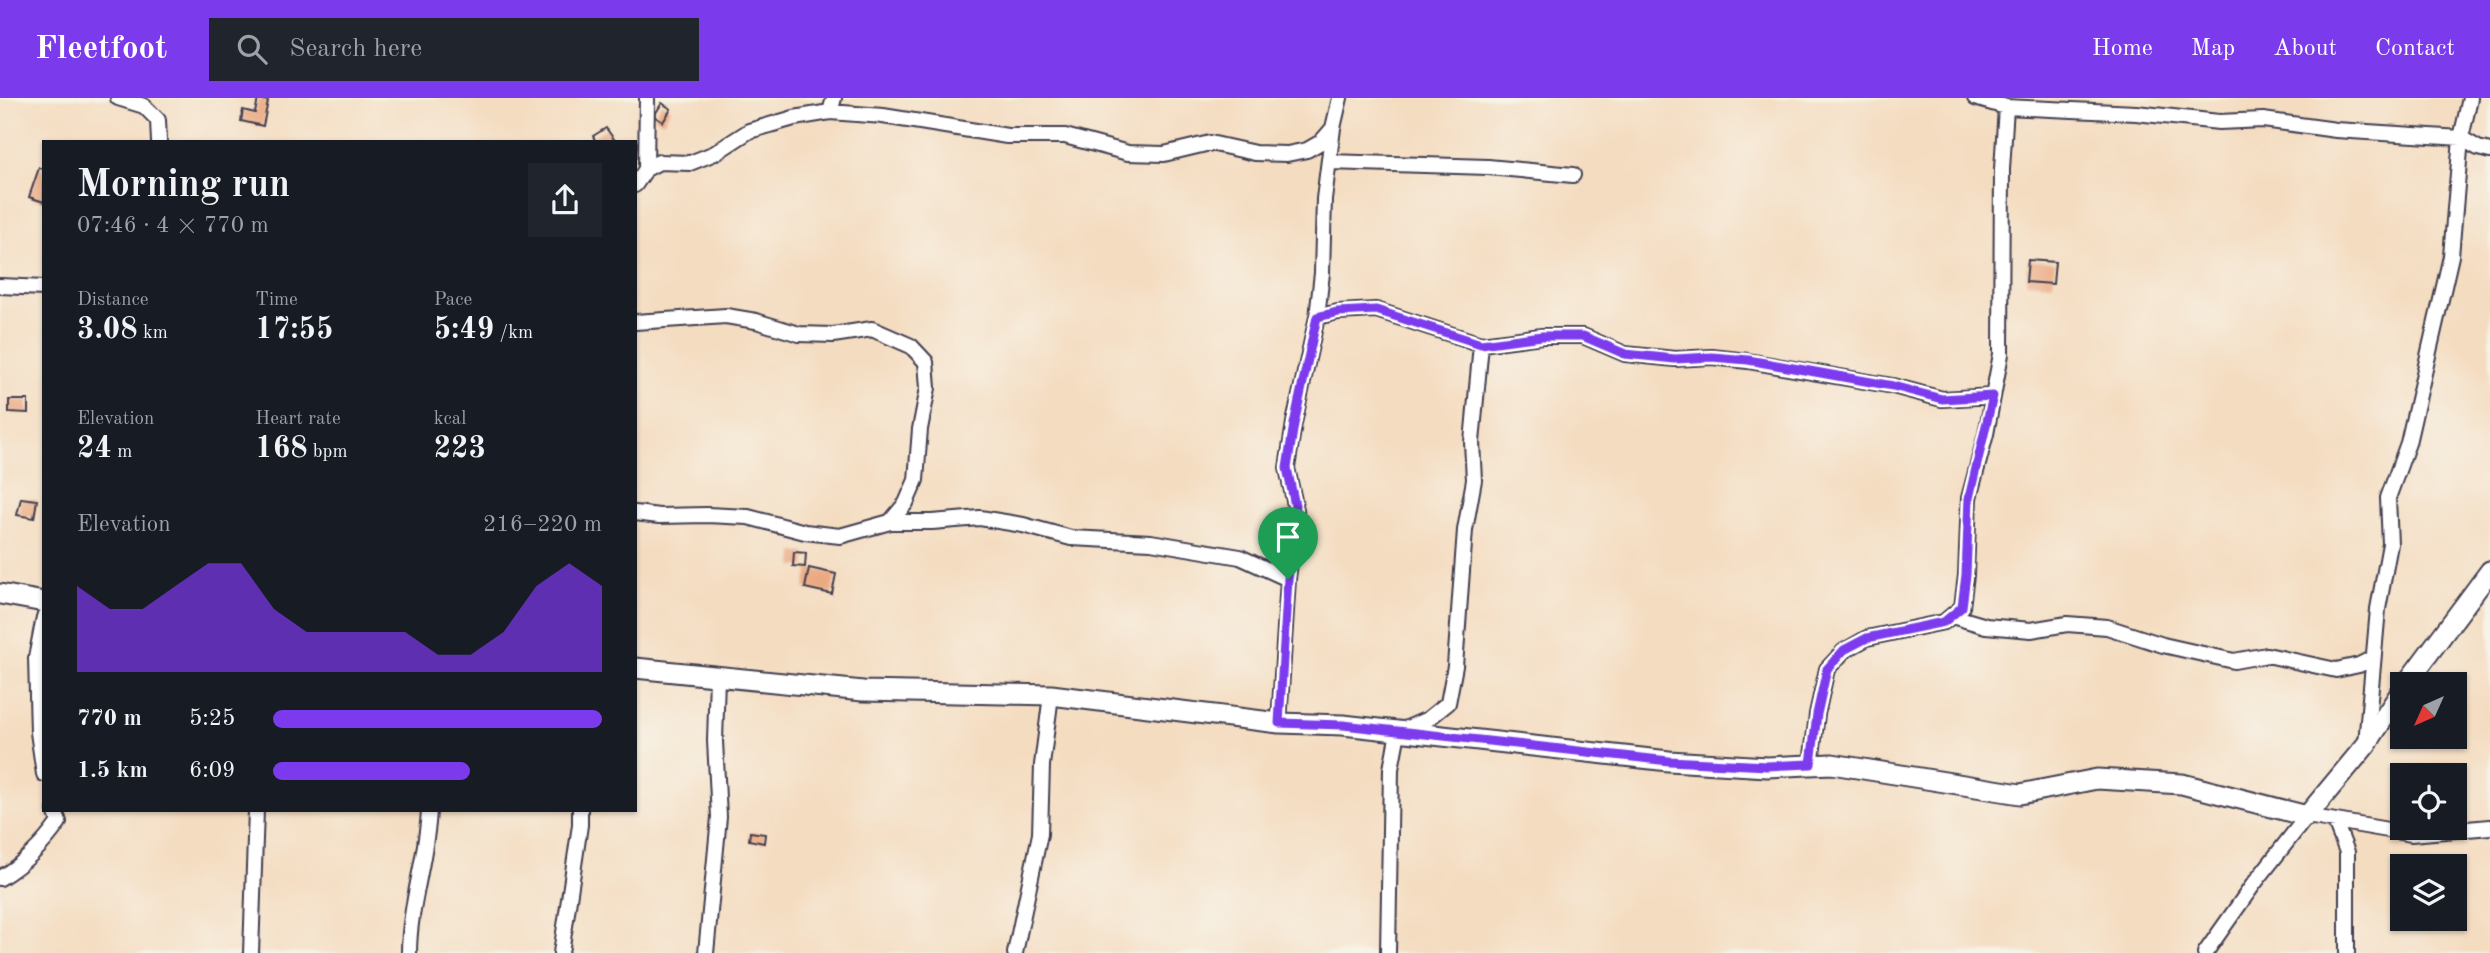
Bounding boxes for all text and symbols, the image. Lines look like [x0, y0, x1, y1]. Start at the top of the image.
search box [209, 18, 699, 81]
icon: search [233, 30, 271, 68]
text: Fleetfoot [35, 33, 167, 66]
text: Search here [289, 36, 422, 62]
text: Home [2092, 37, 2153, 61]
text: Map [2191, 37, 2235, 61]
text: About [2273, 37, 2337, 61]
text: Contact [2375, 37, 2455, 61]
button: share [528, 163, 602, 237]
text: Morning run [77, 167, 290, 205]
text: 07:46 · 4 × 770 m [77, 214, 269, 237]
text: Distance [77, 291, 149, 310]
text: Time [255, 291, 298, 310]
text: Pace [434, 291, 472, 310]
text: 3.08 [77, 315, 138, 345]
text: 17:55 [255, 315, 333, 345]
text: 5:49 [434, 315, 494, 345]
text: km [138, 324, 168, 343]
text: /km [494, 324, 533, 343]
text: Elevation [77, 410, 154, 429]
text: Heart rate [255, 410, 341, 429]
text: kcal [434, 410, 466, 429]
text: 24 [77, 434, 112, 464]
text: 168 [255, 434, 308, 464]
text: 223 [434, 434, 486, 464]
text: m [112, 443, 132, 462]
text: bpm [308, 443, 348, 462]
pin [1258, 507, 1318, 579]
text: Elevation [77, 513, 171, 536]
text: 216–220 m [483, 513, 602, 536]
icon: arrive [1269, 518, 1307, 556]
north arrow [2390, 672, 2468, 749]
map controls [2390, 672, 2467, 931]
text: 770 m [77, 707, 142, 730]
text: 5:25 [189, 707, 235, 730]
text: 1.5 km [77, 759, 148, 782]
text: 6:09 [189, 759, 235, 782]
button: locate [2390, 763, 2467, 840]
button: layers [2390, 854, 2467, 931]

